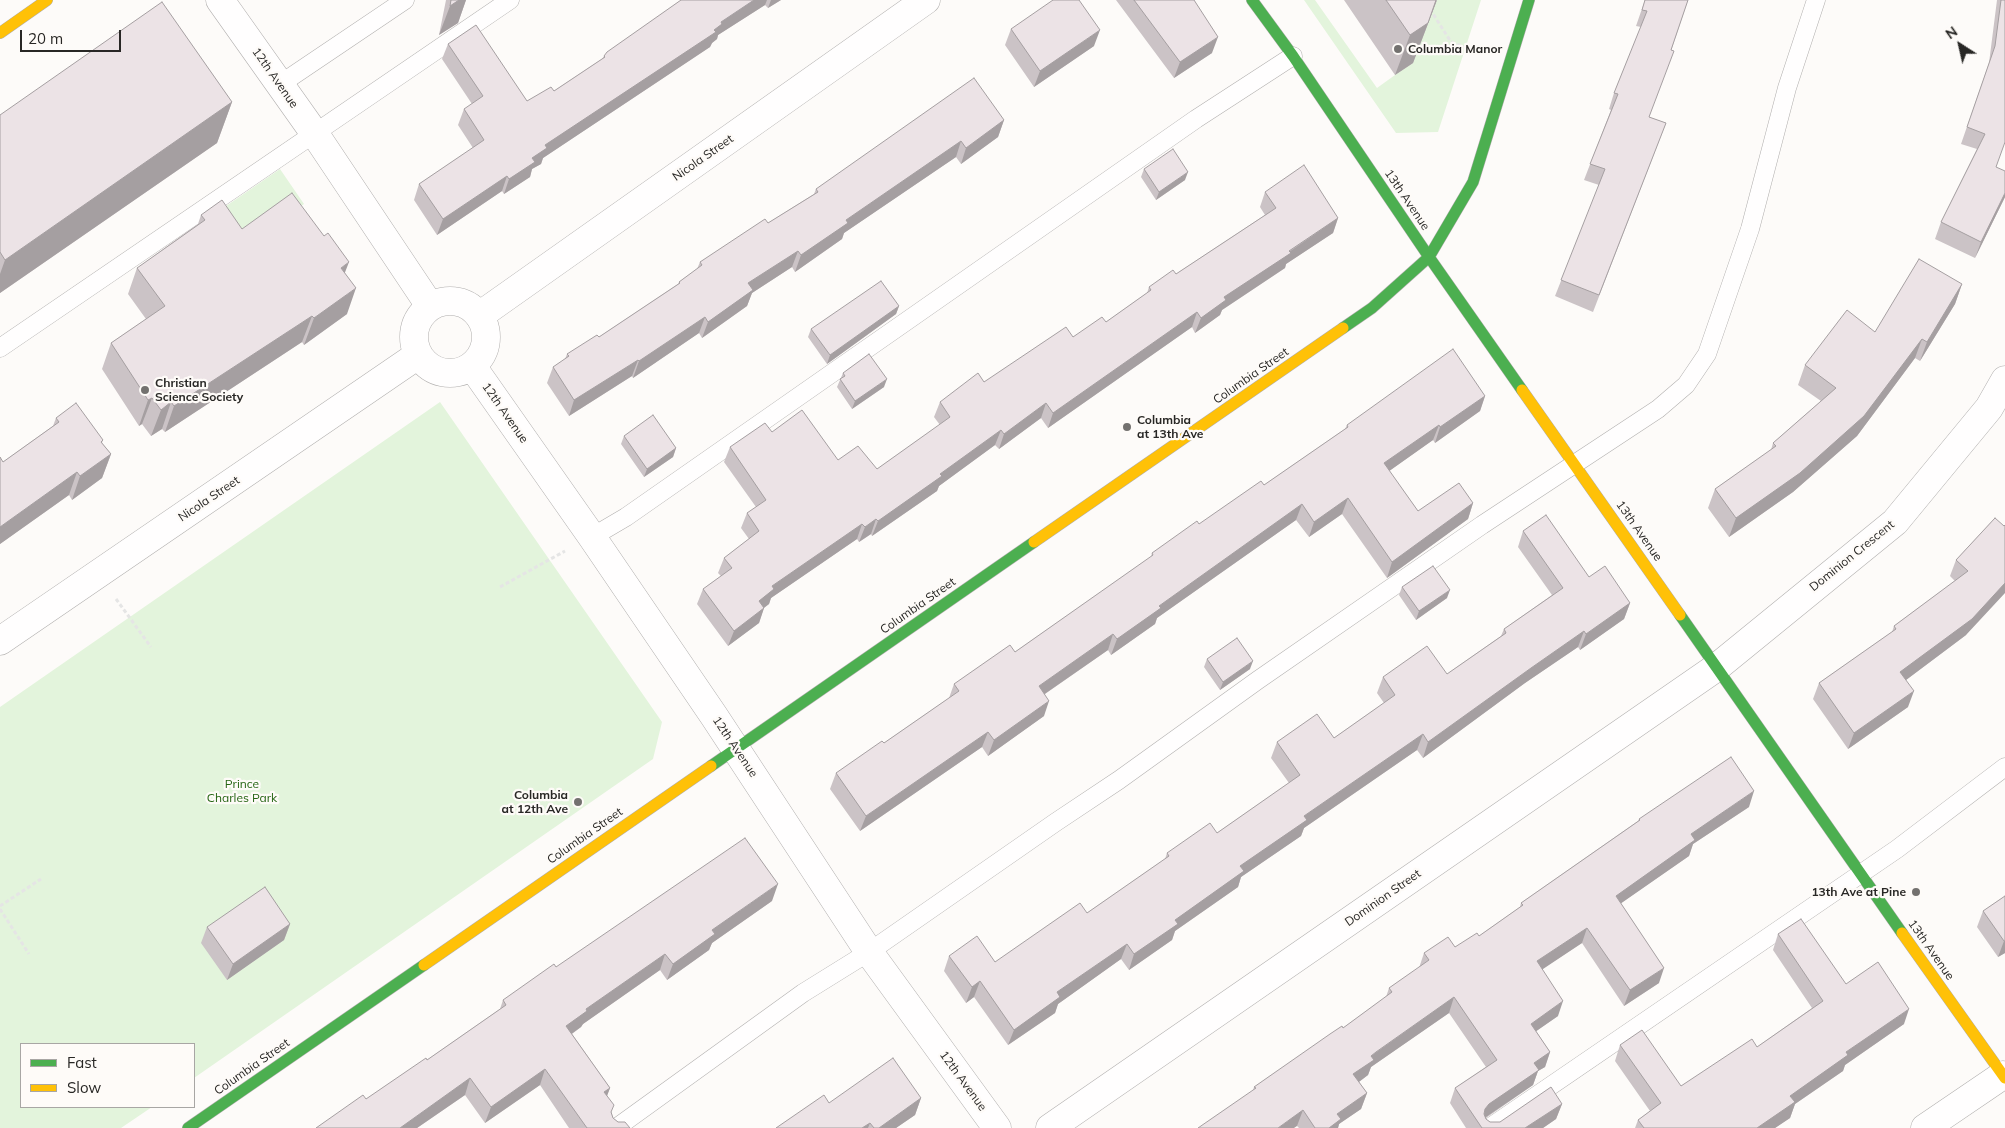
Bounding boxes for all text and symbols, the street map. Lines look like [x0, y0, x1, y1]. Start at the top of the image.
scale bar [22, 20, 124, 52]
north arrow [1935, 20, 1985, 70]
text: N [1942, 22, 1961, 43]
text: 20 m [28, 29, 63, 48]
place label: Columbia Manor [1408, 42, 1502, 56]
marker: Columbia Manor [1392, 43, 1404, 55]
street label: 12th Avenue [249, 45, 301, 111]
street label: Nicola Street [670, 132, 736, 184]
street label: 13th Avenue [1381, 167, 1433, 233]
street label: Columbia Street [1211, 345, 1291, 407]
place label: Christian Science Society [155, 376, 243, 404]
street label: 12th Avenue [479, 380, 531, 446]
marker: Christian Science Society [139, 384, 151, 396]
place label: Columbia at 13th Ave [1137, 413, 1203, 441]
marker: Columbia at 13th Ave [1121, 421, 1133, 433]
street label: Nicola Street [176, 473, 242, 525]
street label: 13th Avenue [1613, 498, 1665, 564]
street label: Dominion Crescent [1807, 517, 1897, 595]
street label: Columbia Street [878, 575, 958, 637]
street label: 12th Avenue [709, 714, 761, 780]
park label: Prince Charles Park [207, 777, 277, 805]
place label: Columbia at 12th Ave [502, 788, 568, 816]
marker: Columbia at 12th Ave [572, 796, 584, 808]
street label: Columbia Street [545, 805, 625, 867]
street label: Dominion Street [1342, 866, 1424, 930]
place label: 13th Ave at Pine [1811, 885, 1906, 899]
marker: 13th Ave at Pine [1910, 886, 1922, 898]
street label: 13th Avenue [1905, 917, 1957, 983]
street label: Columbia Street [212, 1036, 292, 1098]
legend [20, 1043, 195, 1108]
street label: 12th Avenue [936, 1048, 990, 1114]
text: Fast [67, 1053, 97, 1072]
text: Slow [67, 1078, 101, 1097]

